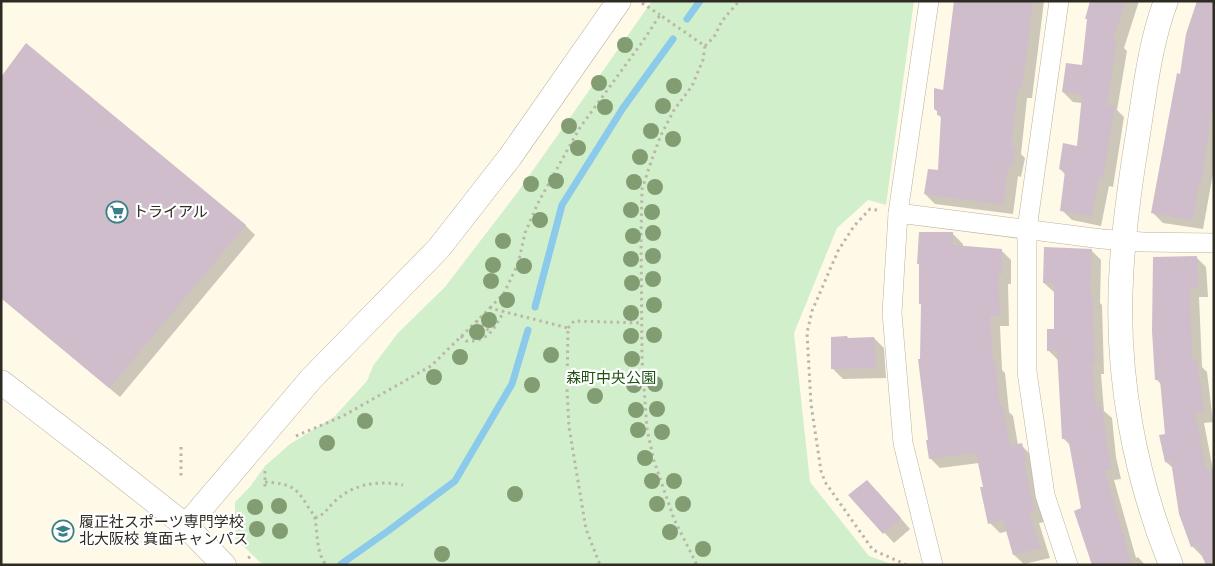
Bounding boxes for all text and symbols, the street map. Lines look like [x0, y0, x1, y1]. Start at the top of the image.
supermarket icon: トライアル [105, 200, 129, 224]
place label: トライアル [133, 203, 208, 220]
park label: 森町中央公園 [566, 369, 656, 386]
place label: 履正社スポーツ専門学校 北大阪校 箕面キャンパス [79, 513, 248, 547]
school or university icon: 履正社スポーツ専門学校 北大阪校 箕面キャンパス [51, 519, 75, 543]

